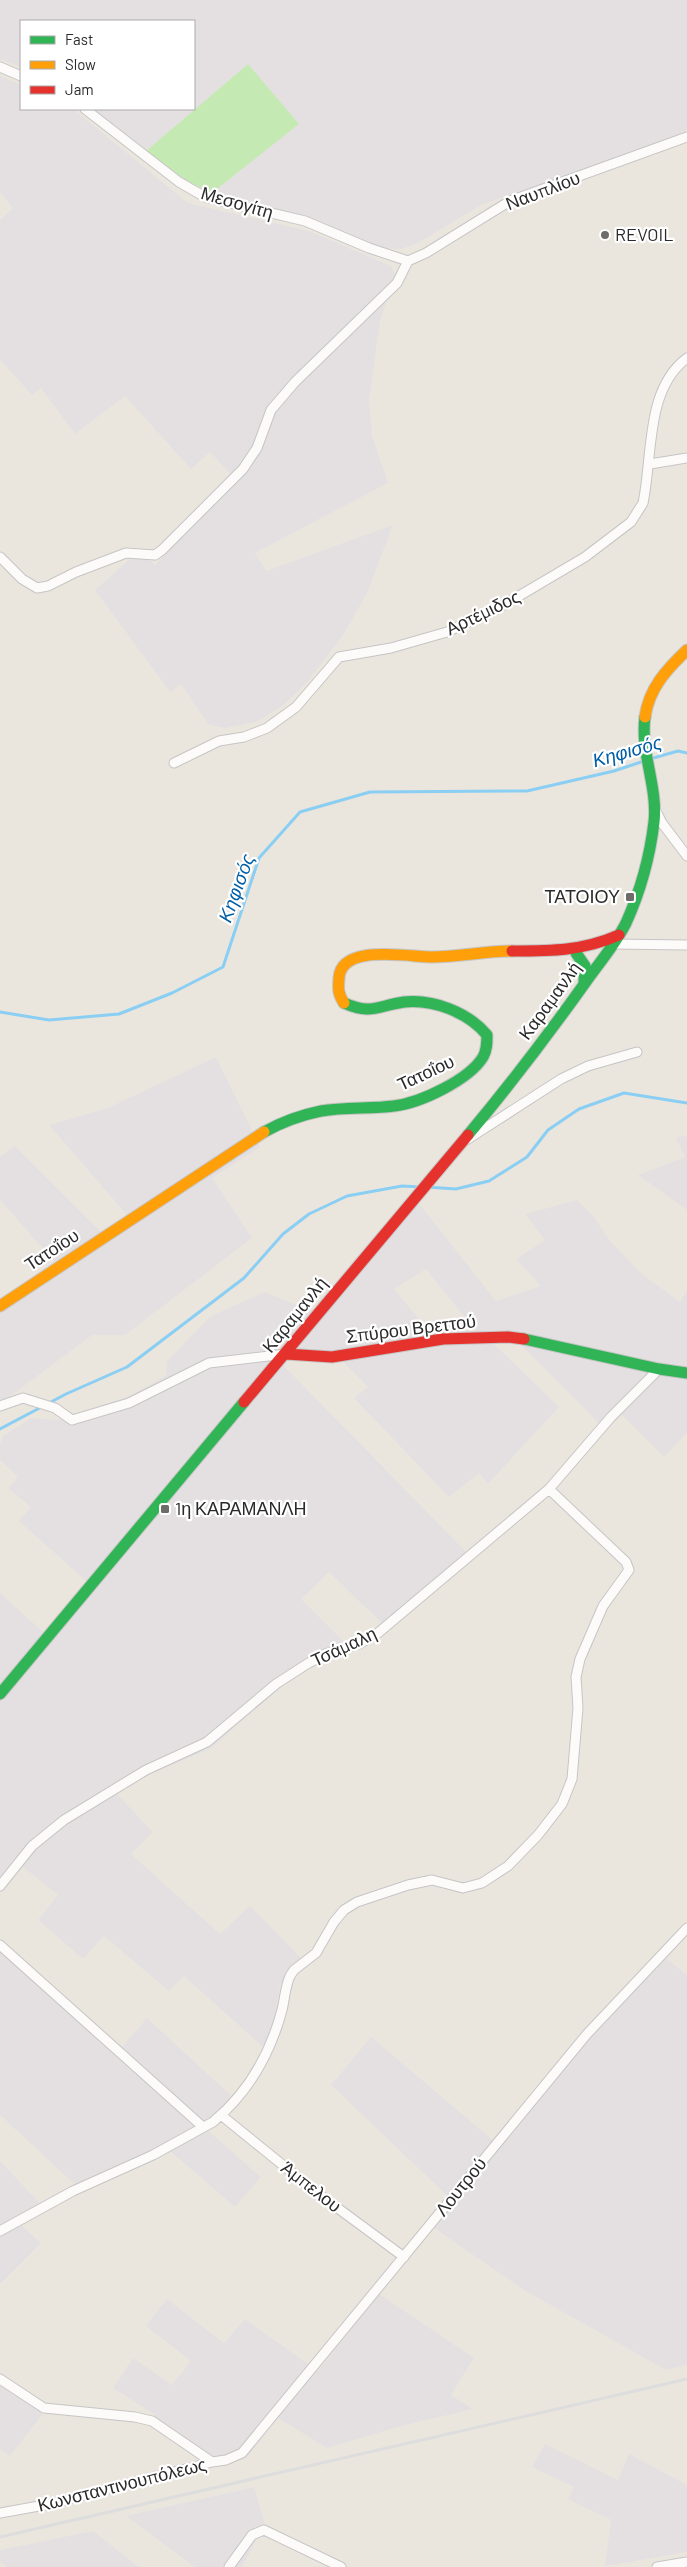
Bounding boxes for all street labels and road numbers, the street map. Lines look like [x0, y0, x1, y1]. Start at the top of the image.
street label: Ναυπλίου [502, 166, 583, 214]
street label: Μεσογίτη [199, 181, 276, 223]
street label: Αρτέμιδος [442, 585, 523, 639]
street label: Καραμανλή [514, 957, 585, 1044]
street label: Τατοΐου [394, 1049, 457, 1095]
street label: Τατοΐου [20, 1224, 83, 1275]
street label: Καραμανλή [257, 1272, 331, 1357]
street label: Σπύρου Βρεττού [345, 1309, 477, 1347]
street label: Τσάμαλη [307, 1621, 380, 1671]
street label: Λουτρού [430, 2153, 491, 2220]
street label: Άμπελου [277, 2156, 346, 2216]
street label: Κωνσταντινουπόλεως [35, 2452, 209, 2516]

